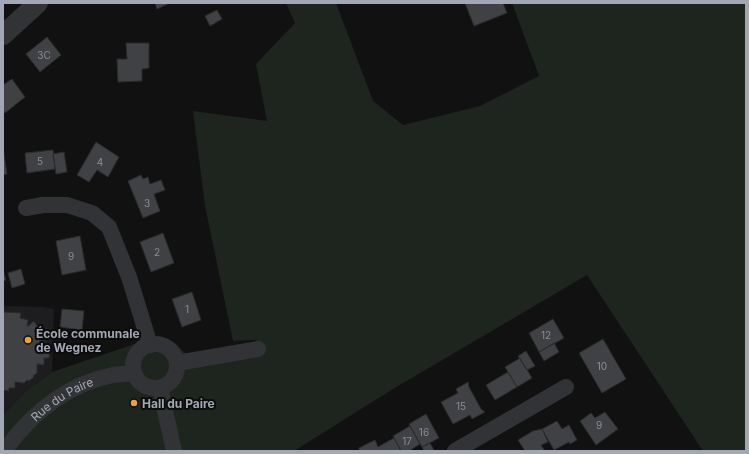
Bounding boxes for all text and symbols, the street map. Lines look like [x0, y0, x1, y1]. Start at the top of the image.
house number: 3C [37, 49, 51, 61]
house number: 5 [37, 155, 43, 167]
house number: 4 [97, 156, 103, 168]
house number: 3 [144, 197, 150, 209]
house number: 2 [154, 246, 160, 258]
house number: 9 [68, 250, 74, 262]
house number: 1 [185, 303, 189, 315]
place label: École communale de Wegnez [36, 326, 140, 355]
house number: 12 [541, 329, 551, 341]
marker: École communale de Wegnez [23, 335, 33, 345]
house number: 10 [597, 360, 607, 372]
street label: Rue du Paire [27, 374, 95, 424]
place label: Hall du Paire [142, 396, 215, 411]
marker: Hall du Paire [129, 398, 139, 408]
house number: 15 [456, 400, 466, 412]
house number: 9 [596, 419, 602, 431]
house number: 16 [419, 426, 429, 438]
house number: 17 [402, 435, 412, 447]

